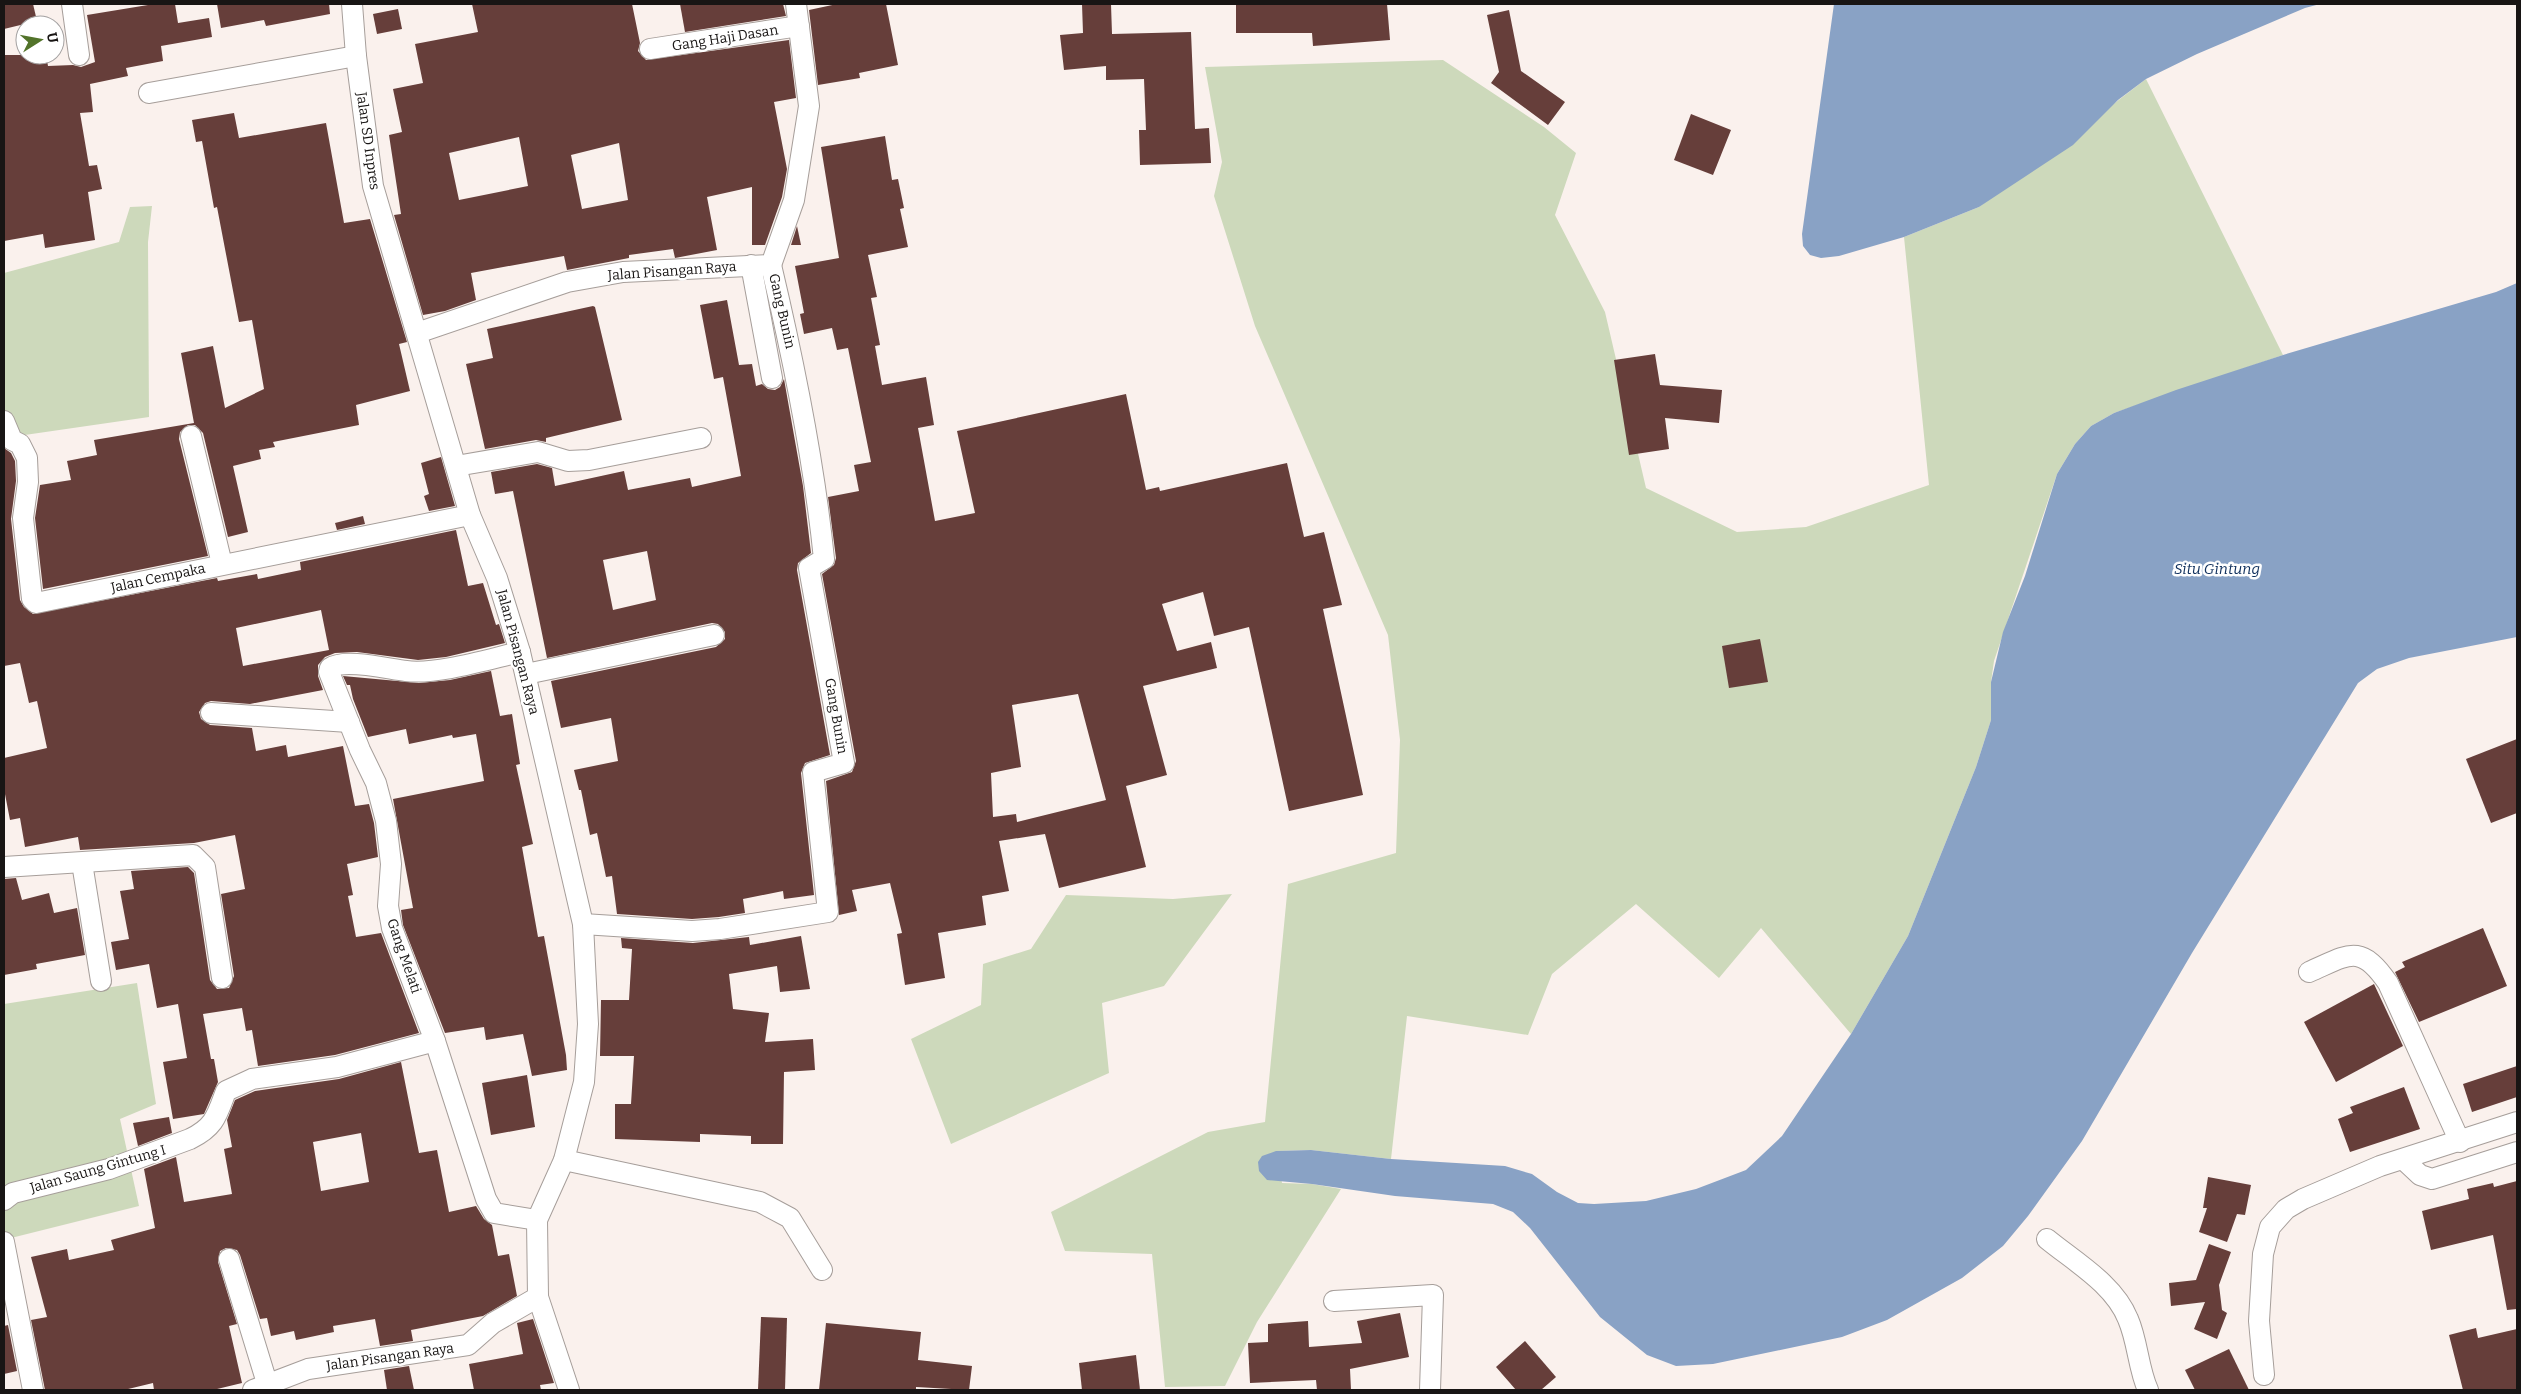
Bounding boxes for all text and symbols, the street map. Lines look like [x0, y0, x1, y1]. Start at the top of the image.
north arrow [15, 15, 65, 65]
street label: Gang Haji Dasan [671, 21, 779, 55]
text: U [43, 31, 62, 45]
street label: Jalan SD Inpres [353, 90, 383, 191]
street label: Jalan Pisangan Raya [606, 258, 737, 284]
street label: Gang Bunin [765, 272, 799, 350]
street label: Jalan Cempaka [108, 560, 207, 597]
water label: Situ Gintung [2174, 560, 2260, 578]
street label: Jalan Pisangan Raya [493, 587, 543, 717]
street label: Gang Bunin [821, 677, 851, 755]
street label: Gang Melati [383, 916, 425, 996]
street label: Jalan Saung Gintung I [27, 1141, 168, 1197]
street label: Jalan Pisangan Raya [324, 1340, 455, 1375]

